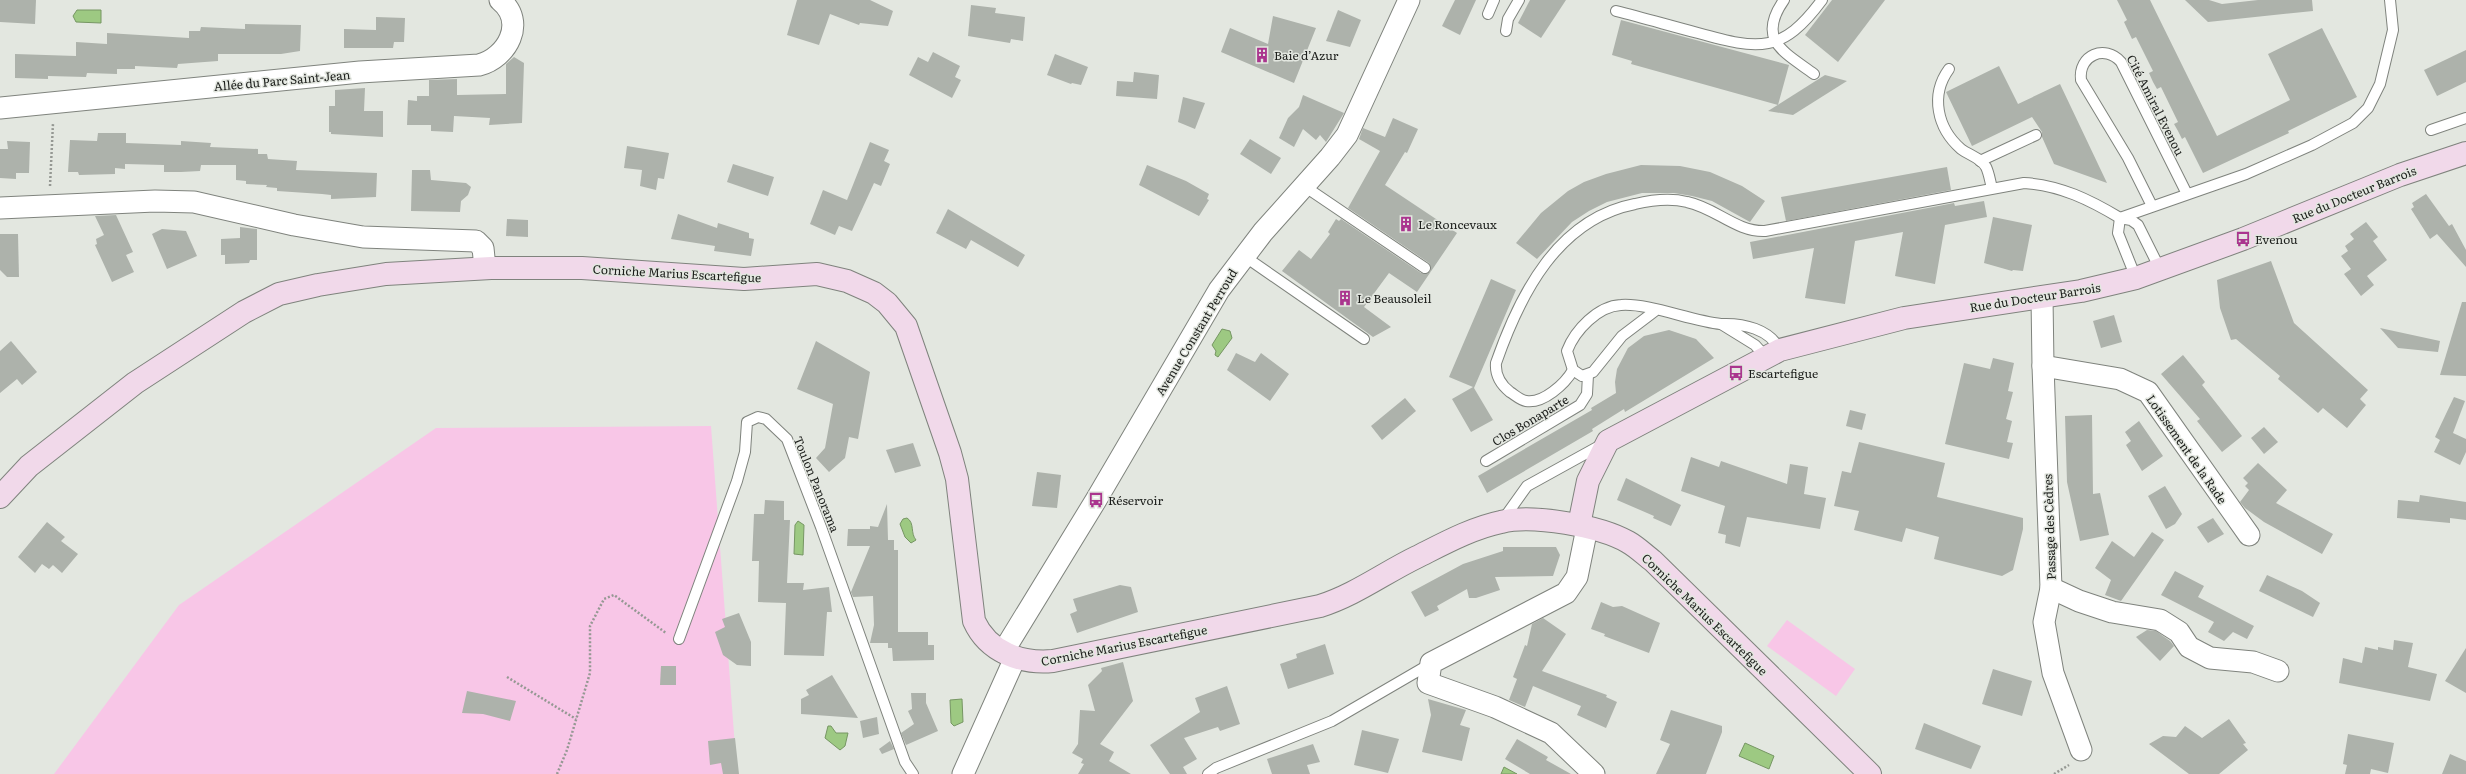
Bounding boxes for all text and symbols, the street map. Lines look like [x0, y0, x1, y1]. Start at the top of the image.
building icon: Baie d’Azur [1253, 46, 1271, 64]
place label: Baie d’Azur [1274, 46, 1339, 64]
street label: Cité Amiral Evenou [2123, 51, 2189, 159]
street label: Allée du Parc Saint-Jean [213, 65, 351, 95]
street label: Rue du Docteur Barrois [2289, 161, 2419, 227]
building icon: Le Roncevaux [1397, 215, 1415, 233]
place label: Le Roncevaux [1418, 215, 1497, 233]
bus stop icon: Evenou [2234, 230, 2252, 248]
place label: Evenou [2255, 230, 2298, 248]
street label: Corniche Marius Escartefigue [592, 260, 762, 286]
street label: Avenue Constant Perroud [1151, 265, 1241, 399]
street label: Rue du Docteur Barrois [1968, 278, 2102, 316]
building icon: Le Beausoleil [1336, 289, 1354, 307]
place label: Le Beausoleil [1357, 289, 1432, 307]
bus stop icon: Escartefigue [1727, 364, 1745, 382]
place label: Escartefigue [1748, 364, 1818, 382]
street label: Clos Bonaparte [1488, 390, 1572, 450]
street label: Lotissement de la Rade [2142, 391, 2232, 507]
street label: Toulon Panorama [790, 433, 845, 535]
street label: Passage des Cèdres [2038, 473, 2060, 580]
bus stop icon: Réservoir [1087, 491, 1105, 509]
place label: Réservoir [1108, 491, 1163, 509]
street label: Corniche Marius Escartefigue [1638, 549, 1772, 679]
street label: Corniche Marius Escartefigue [1039, 620, 1209, 670]

